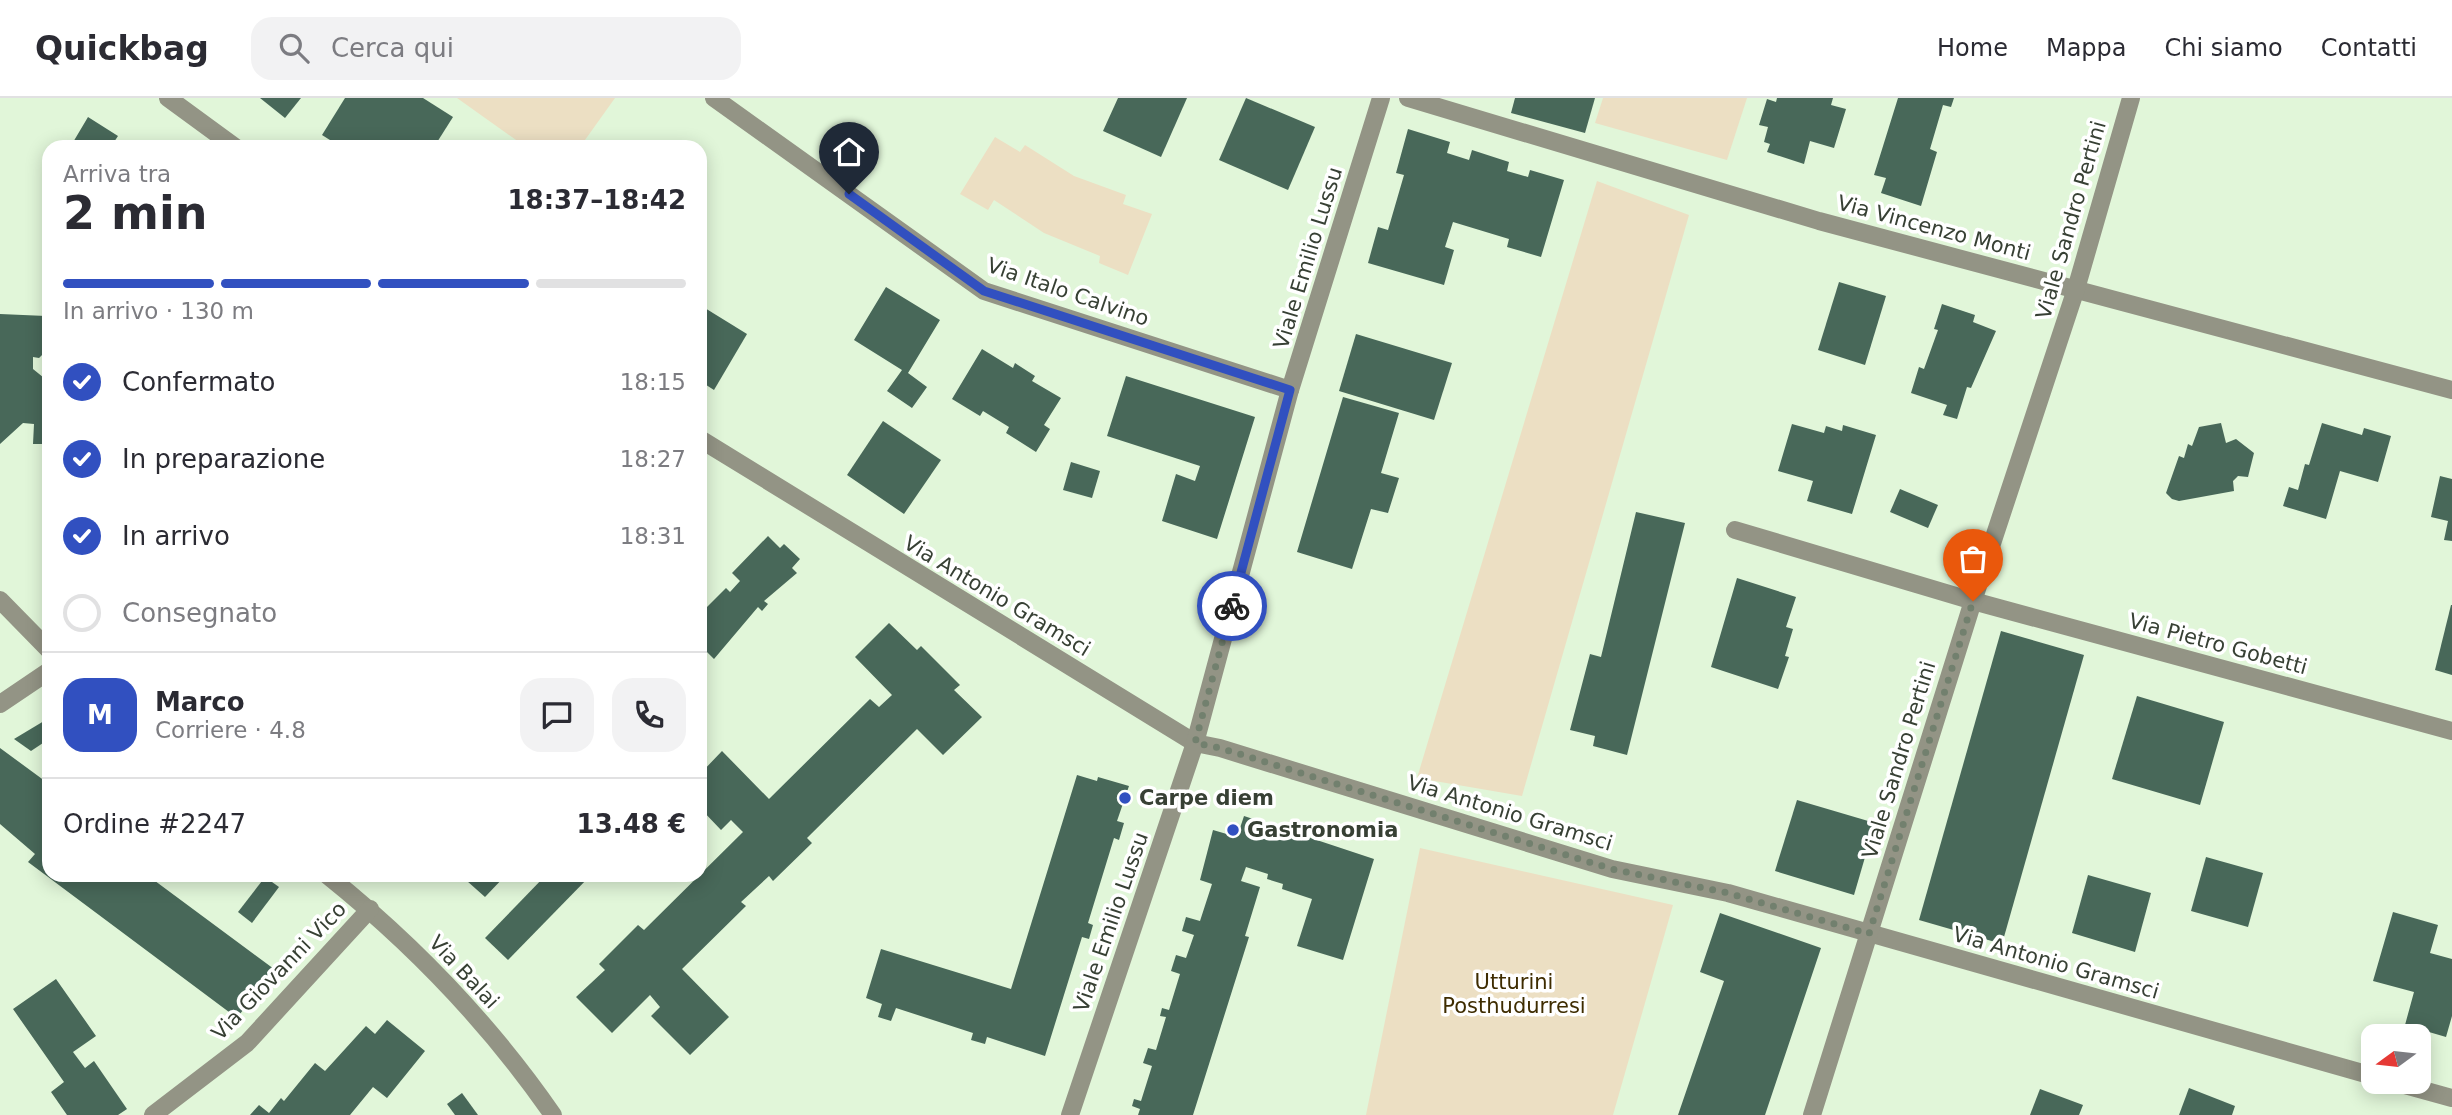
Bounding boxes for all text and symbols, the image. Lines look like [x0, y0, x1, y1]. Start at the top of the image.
search box [251, 17, 741, 80]
text: Quickbag [35, 29, 209, 68]
icon: search [275, 29, 313, 67]
text: Cerca qui [331, 33, 454, 63]
text: Home [1937, 34, 2008, 62]
text: Mappa [2046, 34, 2127, 62]
text: Chi siamo [2165, 34, 2283, 62]
text: Contatti [2321, 34, 2417, 62]
street label: Viale Sandro Pertini [2031, 118, 2111, 322]
pin [819, 122, 879, 194]
icon: home [830, 133, 868, 171]
text: Arriva tra [63, 161, 171, 187]
street label: Viale Emilio Lussu [1269, 164, 1347, 352]
text: 18:37–18:42 [507, 185, 686, 215]
text: 2 min [63, 186, 207, 240]
street label: Via Vincenzo Monti [1835, 191, 2033, 265]
street label: Via Italo Calvino [984, 253, 1152, 331]
text: In arrivo · 130 m [63, 298, 254, 324]
icon: check [63, 363, 101, 401]
text: Confermato [122, 367, 275, 397]
text: 18:15 [620, 369, 686, 395]
icon: check [63, 440, 101, 478]
text: In preparazione [122, 444, 325, 474]
text: 18:27 [620, 446, 686, 472]
icon: check [63, 517, 101, 555]
text: In arrivo [122, 521, 230, 551]
text: 18:31 [620, 523, 686, 549]
pin [1943, 529, 2003, 601]
street label: Via Antonio Gramsci [899, 531, 1095, 661]
icon: bag [1954, 540, 1992, 578]
courier [1197, 571, 1267, 641]
icon: bike [1213, 587, 1251, 625]
text: Consegnato [122, 598, 277, 628]
street label: Via Pietro Gobetti [2126, 609, 2310, 679]
street label: Viale Sandro Pertini [1858, 658, 1940, 862]
button: chat [520, 678, 594, 752]
button: phone [612, 678, 686, 752]
text: Marco [155, 687, 245, 717]
text: M [87, 700, 113, 730]
text: Corriere · 4.8 [155, 717, 306, 743]
street label: Via Antonio Gramsci [1405, 770, 1615, 856]
place label: Carpe diem [1139, 786, 1274, 810]
marker: Carpe diem [1117, 790, 1133, 806]
text: Ordine #2247 [63, 809, 246, 839]
text: 13.48 € [577, 809, 686, 839]
place label: Gastronomia [1247, 818, 1398, 842]
marker: Gastronomia [1225, 822, 1241, 838]
street label: Viale Emilio Lussu [1069, 829, 1153, 1015]
street label: Via Giovanni Vico [207, 897, 351, 1045]
street label: Via Antonio Gramsci [1950, 922, 2162, 1004]
street label: Via Balai [424, 930, 504, 1014]
park label: Utturini Posthudurresi [1442, 970, 1586, 1018]
north arrow [2361, 1024, 2431, 1094]
map controls [2361, 1024, 2431, 1094]

